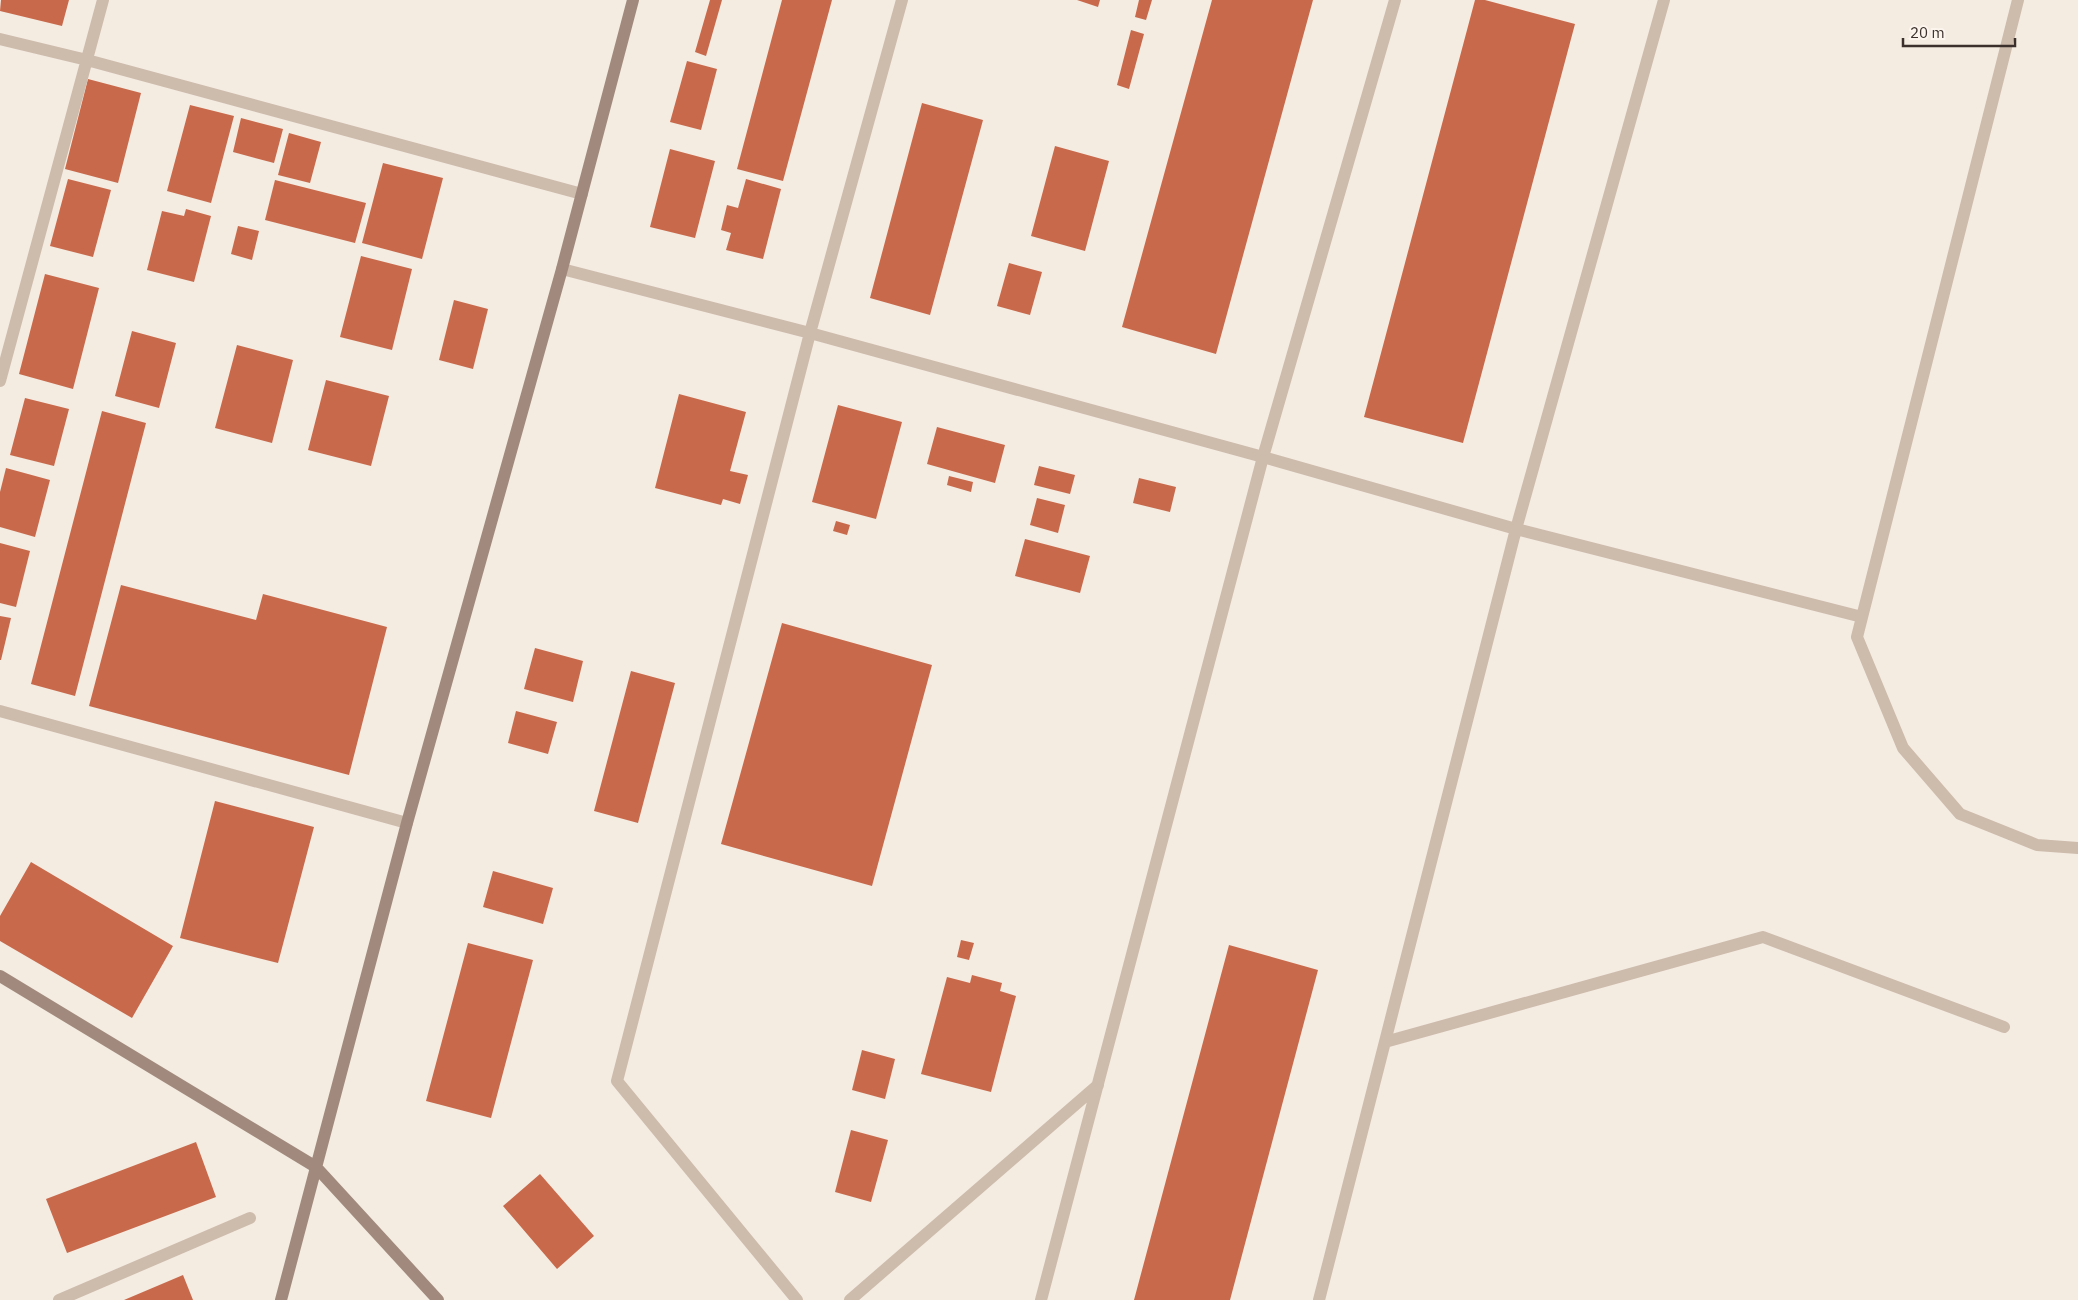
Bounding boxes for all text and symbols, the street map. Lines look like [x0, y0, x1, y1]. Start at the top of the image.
scale bar [1903, 15, 2016, 47]
text: 20 m [1910, 23, 1945, 42]

